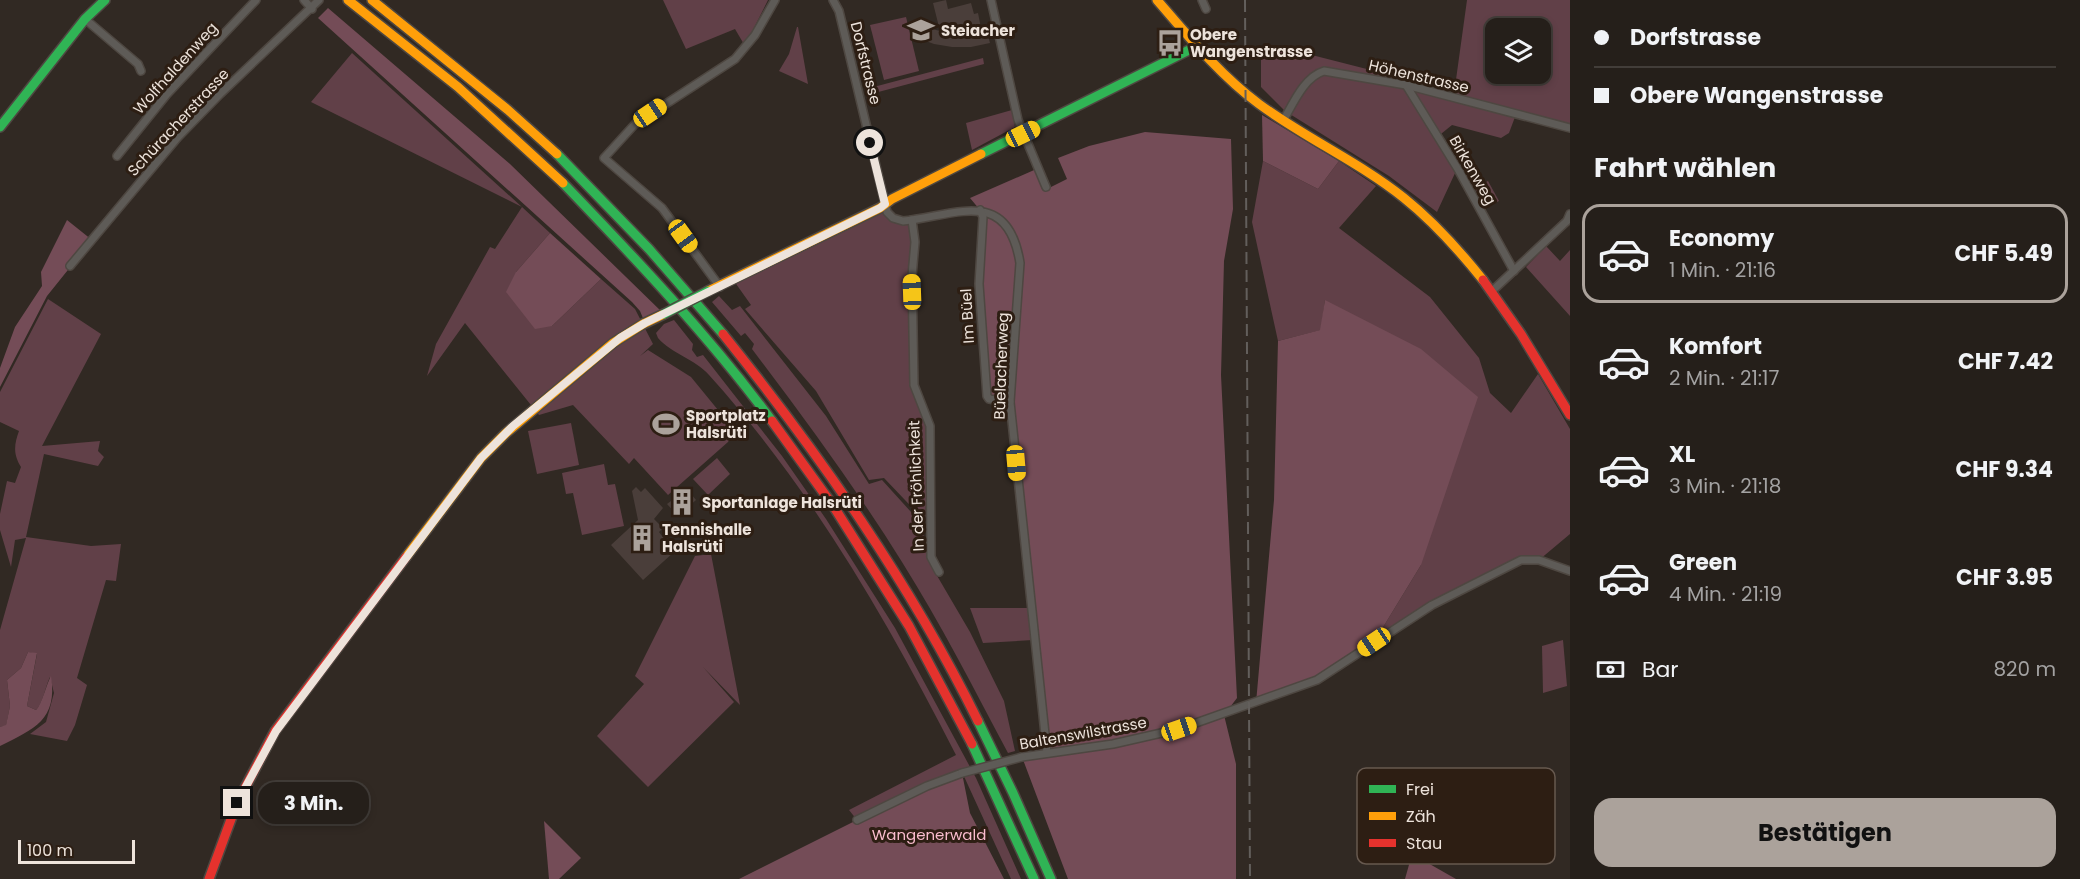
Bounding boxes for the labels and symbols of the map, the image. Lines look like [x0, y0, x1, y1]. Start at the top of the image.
school or university icon: Steiacher [906, 15, 936, 45]
street label: Wolfhaldenweg [128, 17, 222, 119]
street label: Dorfstrasse [846, 19, 886, 107]
place label: Steiacher [941, 20, 1016, 41]
place label: Obere Wangenstrasse [1190, 24, 1313, 62]
bus stop icon: Obere Wangenstrasse [1155, 28, 1185, 58]
street label: Höhenstrasse [1367, 54, 1471, 98]
street label: Schüracherstrasse [122, 63, 234, 181]
car [630, 95, 670, 131]
car [1003, 118, 1043, 150]
route start [856, 129, 883, 156]
street label: Birkenweg [1445, 131, 1501, 209]
car [665, 216, 701, 256]
car [902, 274, 922, 310]
street label: Im Büel [955, 288, 979, 344]
street label: Büelacherweg [989, 312, 1013, 420]
place label: Sportplatz Halsrüti [686, 405, 766, 443]
sports icon: Sportplatz Halsrüti [651, 409, 681, 439]
street label: In der Fröhlichkeit [903, 420, 929, 552]
car [1005, 444, 1027, 482]
building icon: Sportanlage Halsrüti [667, 487, 697, 517]
place label: Sportanlage Halsrüti [702, 492, 862, 513]
place label: Tennishalle Halsrüti [662, 519, 752, 557]
building icon: Tennishalle Halsrüti [627, 523, 657, 553]
car [1354, 624, 1394, 660]
street label: Baltenswilstrasse [1018, 711, 1148, 755]
car [1159, 715, 1199, 743]
legend [1357, 768, 1555, 864]
text: Frei [1406, 778, 1434, 801]
callout: 3 Min. [258, 782, 369, 824]
route end [223, 789, 250, 816]
text: Zäh [1406, 805, 1436, 828]
park label: Wangenerwald [872, 824, 986, 845]
text: Stau [1406, 832, 1442, 855]
scale bar [18, 837, 135, 864]

